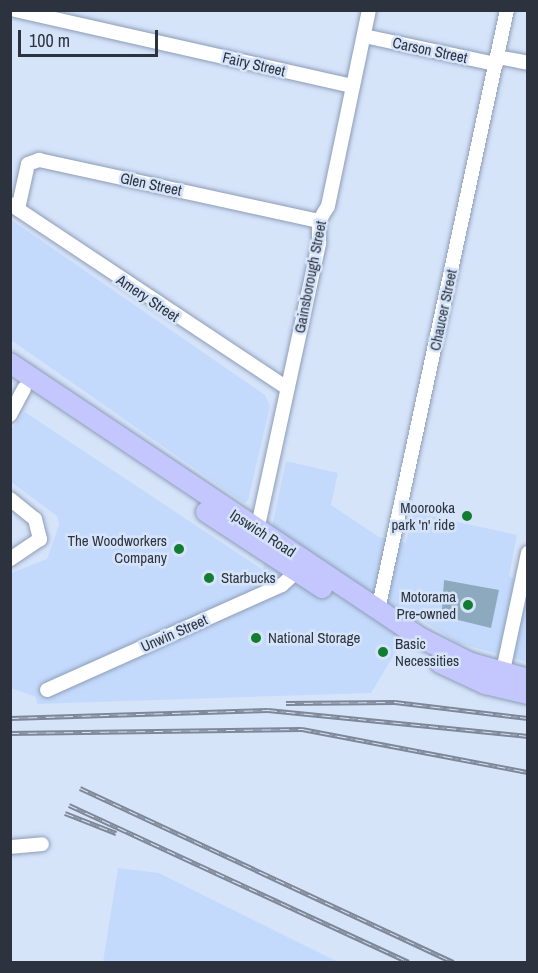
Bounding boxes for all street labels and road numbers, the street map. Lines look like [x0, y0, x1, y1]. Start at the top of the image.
street label: Carson Street [391, 33, 469, 67]
street label: Fairy Street [221, 48, 287, 80]
street label: Glen Street [119, 169, 183, 199]
street label: Gainsborough Street [290, 219, 330, 335]
street label: Chaucer Street [426, 268, 460, 352]
street label: Amery Street [113, 270, 183, 326]
street label: Ipswich Road [227, 505, 299, 561]
street label: Unwin Street [138, 610, 210, 656]

